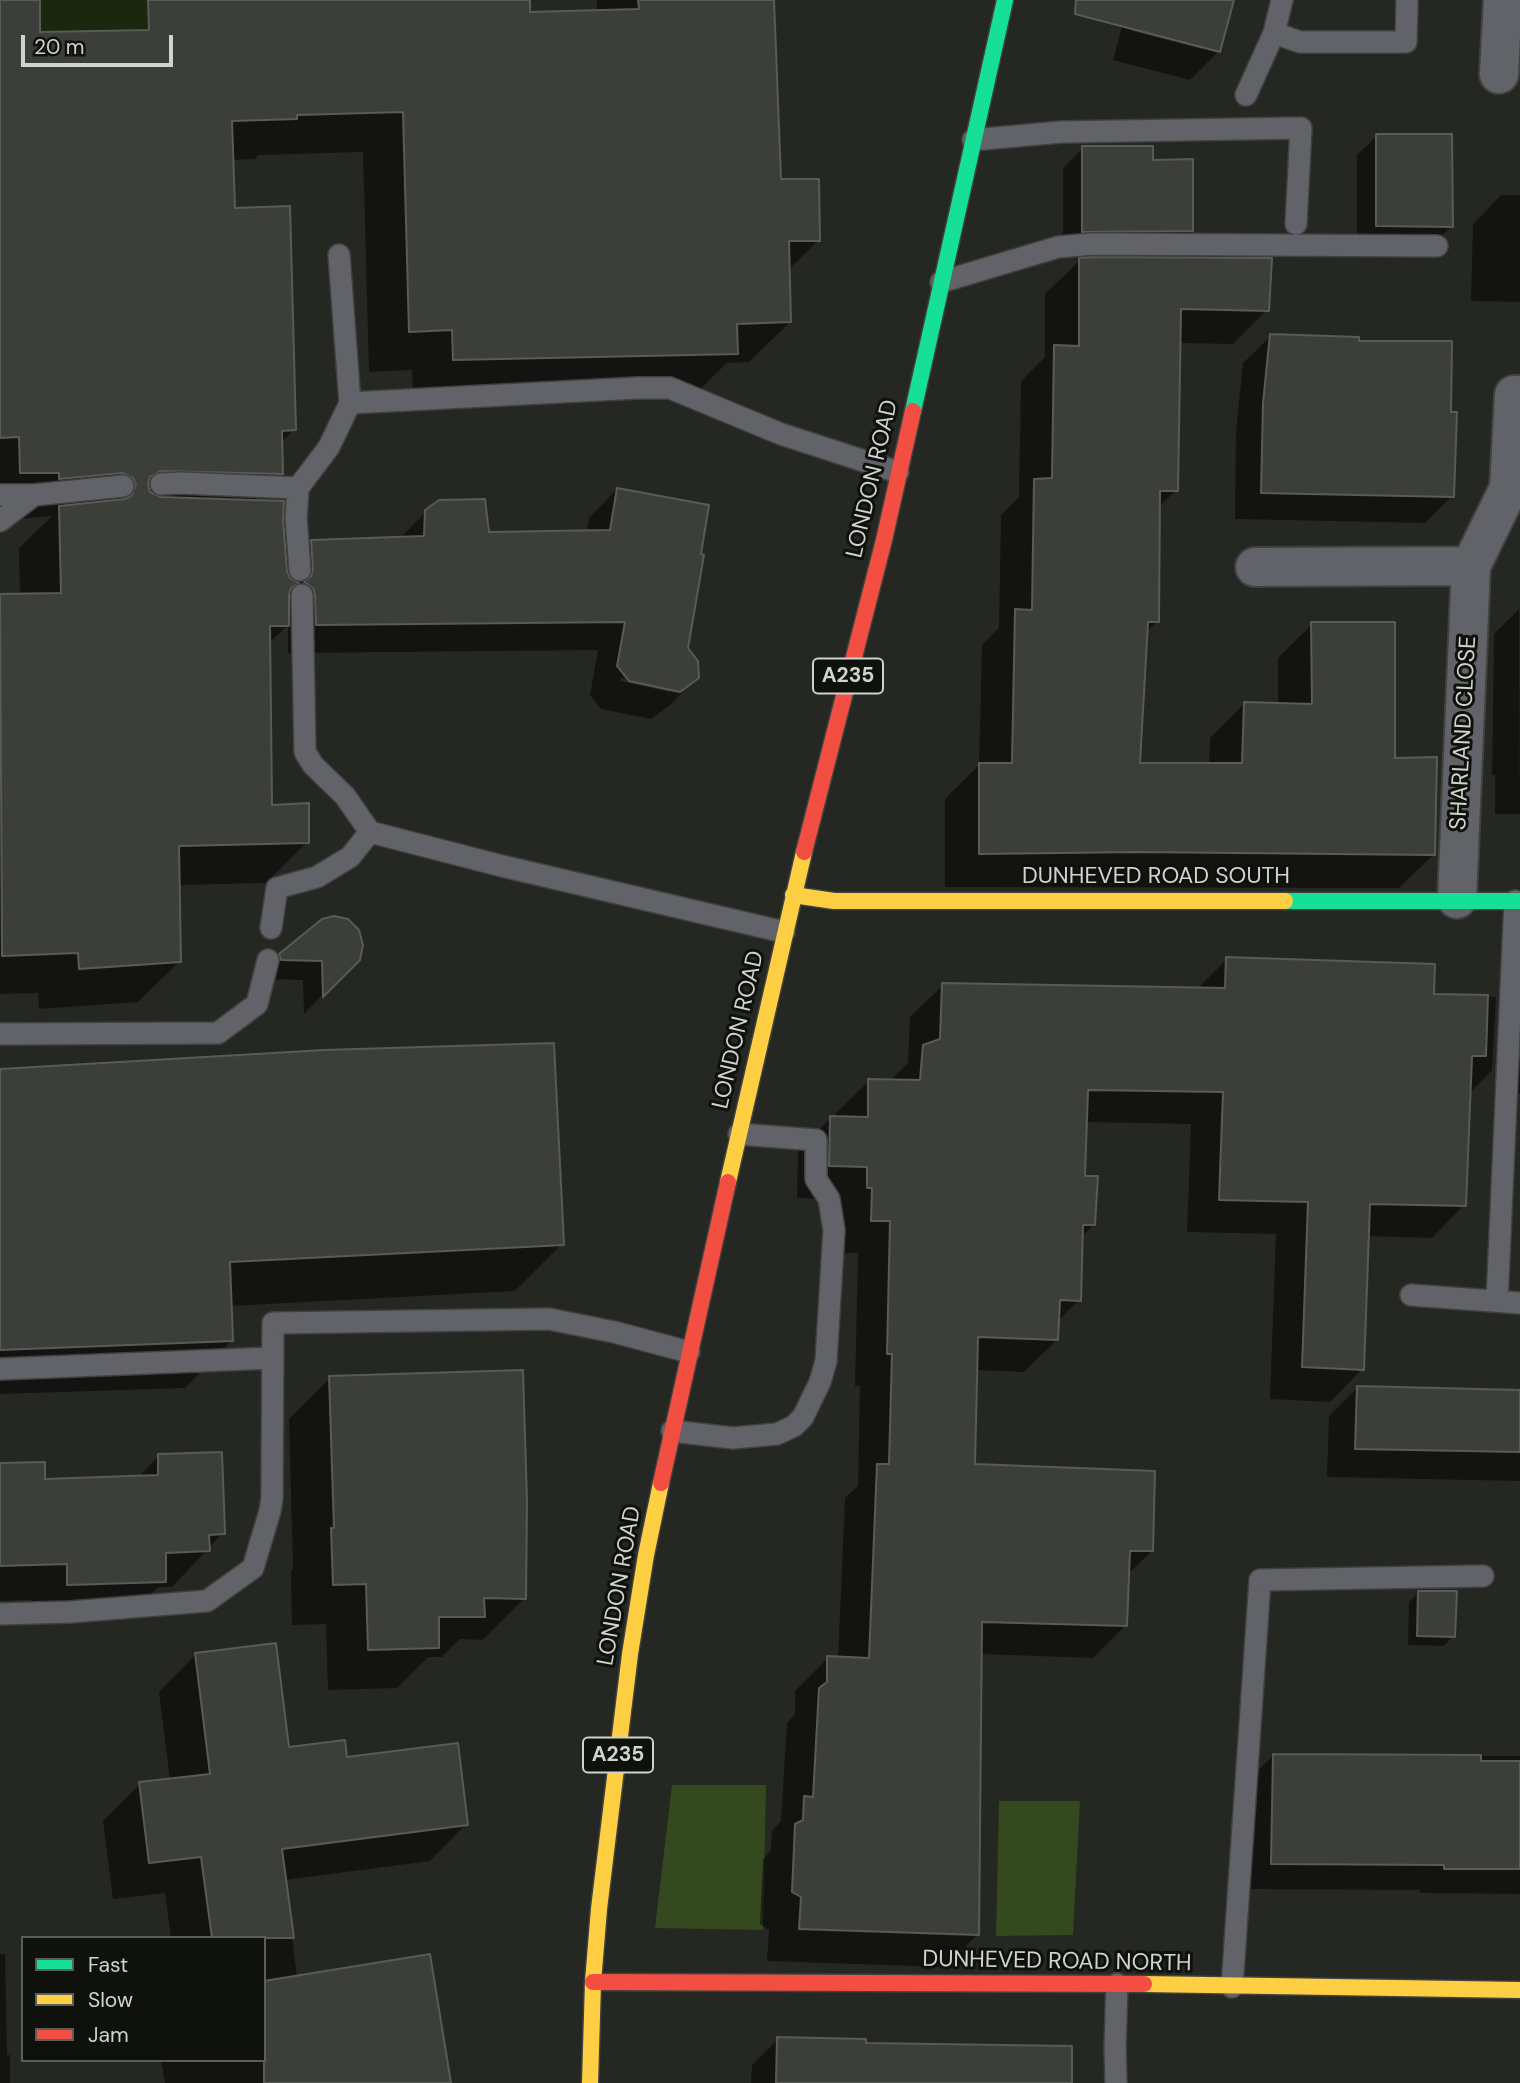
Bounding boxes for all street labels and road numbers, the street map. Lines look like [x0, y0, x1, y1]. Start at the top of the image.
street label: LONDON ROAD [841, 397, 905, 561]
street label: SHARLAND CLOSE [1445, 635, 1483, 831]
road number: A235 [813, 658, 883, 694]
street label: DUNHEVED ROAD SOUTH [1022, 863, 1290, 891]
street label: LONDON ROAD [707, 948, 771, 1112]
street label: LONDON ROAD [592, 1504, 648, 1668]
road number: A235 [583, 1738, 653, 1772]
street label: DUNHEVED ROAD NORTH [922, 1946, 1192, 1978]

